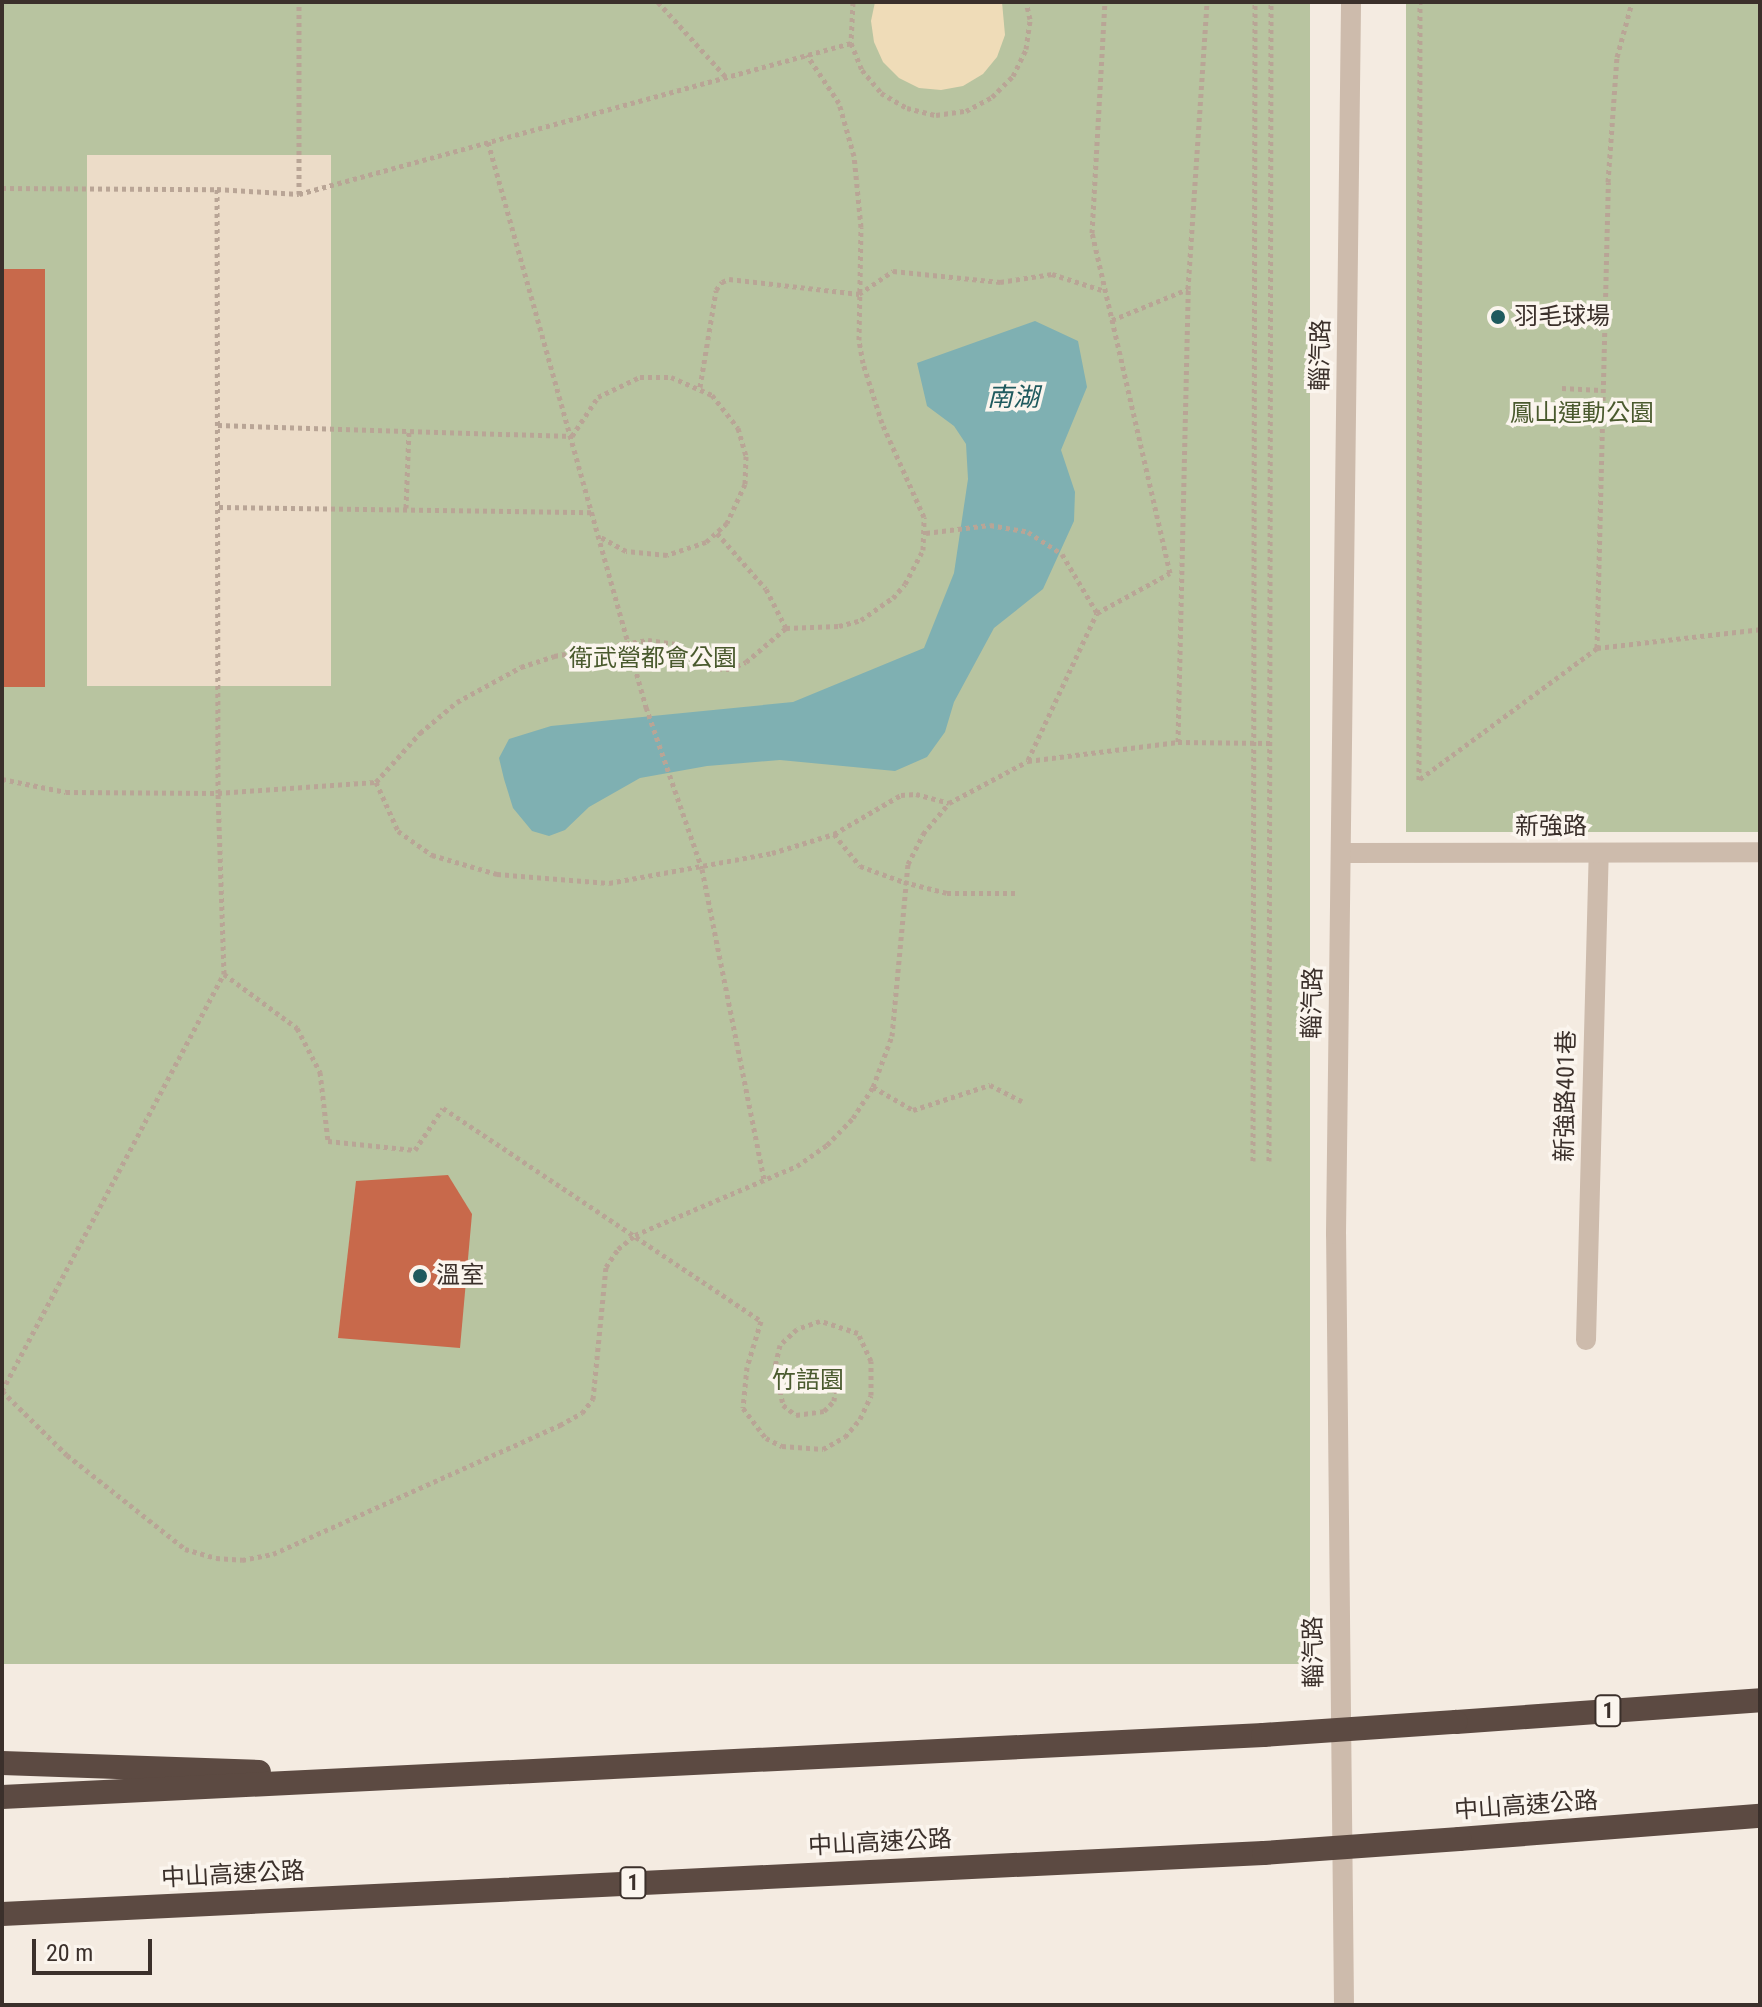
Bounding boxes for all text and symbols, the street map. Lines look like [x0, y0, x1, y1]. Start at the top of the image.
place label: 羽毛球場 [1514, 303, 1610, 331]
marker: 羽毛球場 [1489, 308, 1507, 326]
street label: 輜汽路 [1306, 319, 1336, 391]
water label: 南湖 [987, 382, 1039, 414]
park label: 鳳山運動公園 [1510, 400, 1654, 428]
park label: 衛武營都會公園 [569, 645, 737, 673]
street label: 新強路 [1515, 813, 1587, 841]
street label: 輜汽路 [1298, 967, 1328, 1039]
street label: 新強路401巷 [1550, 1030, 1582, 1162]
place label: 溫室 [436, 1262, 484, 1290]
marker: 溫室 [411, 1267, 429, 1285]
park label: 竹語園 [772, 1367, 844, 1395]
street label: 輜汽路 [1299, 1616, 1329, 1688]
road number: 1 [1594, 1693, 1622, 1729]
street label: 中山高速公路 [1453, 1787, 1599, 1825]
street label: 中山高速公路 [807, 1825, 953, 1861]
street label: 中山高速公路 [160, 1857, 306, 1893]
road number: 1 [619, 1865, 647, 1901]
scale bar [36, 1923, 156, 1973]
text: 20 m [46, 1939, 93, 1967]

